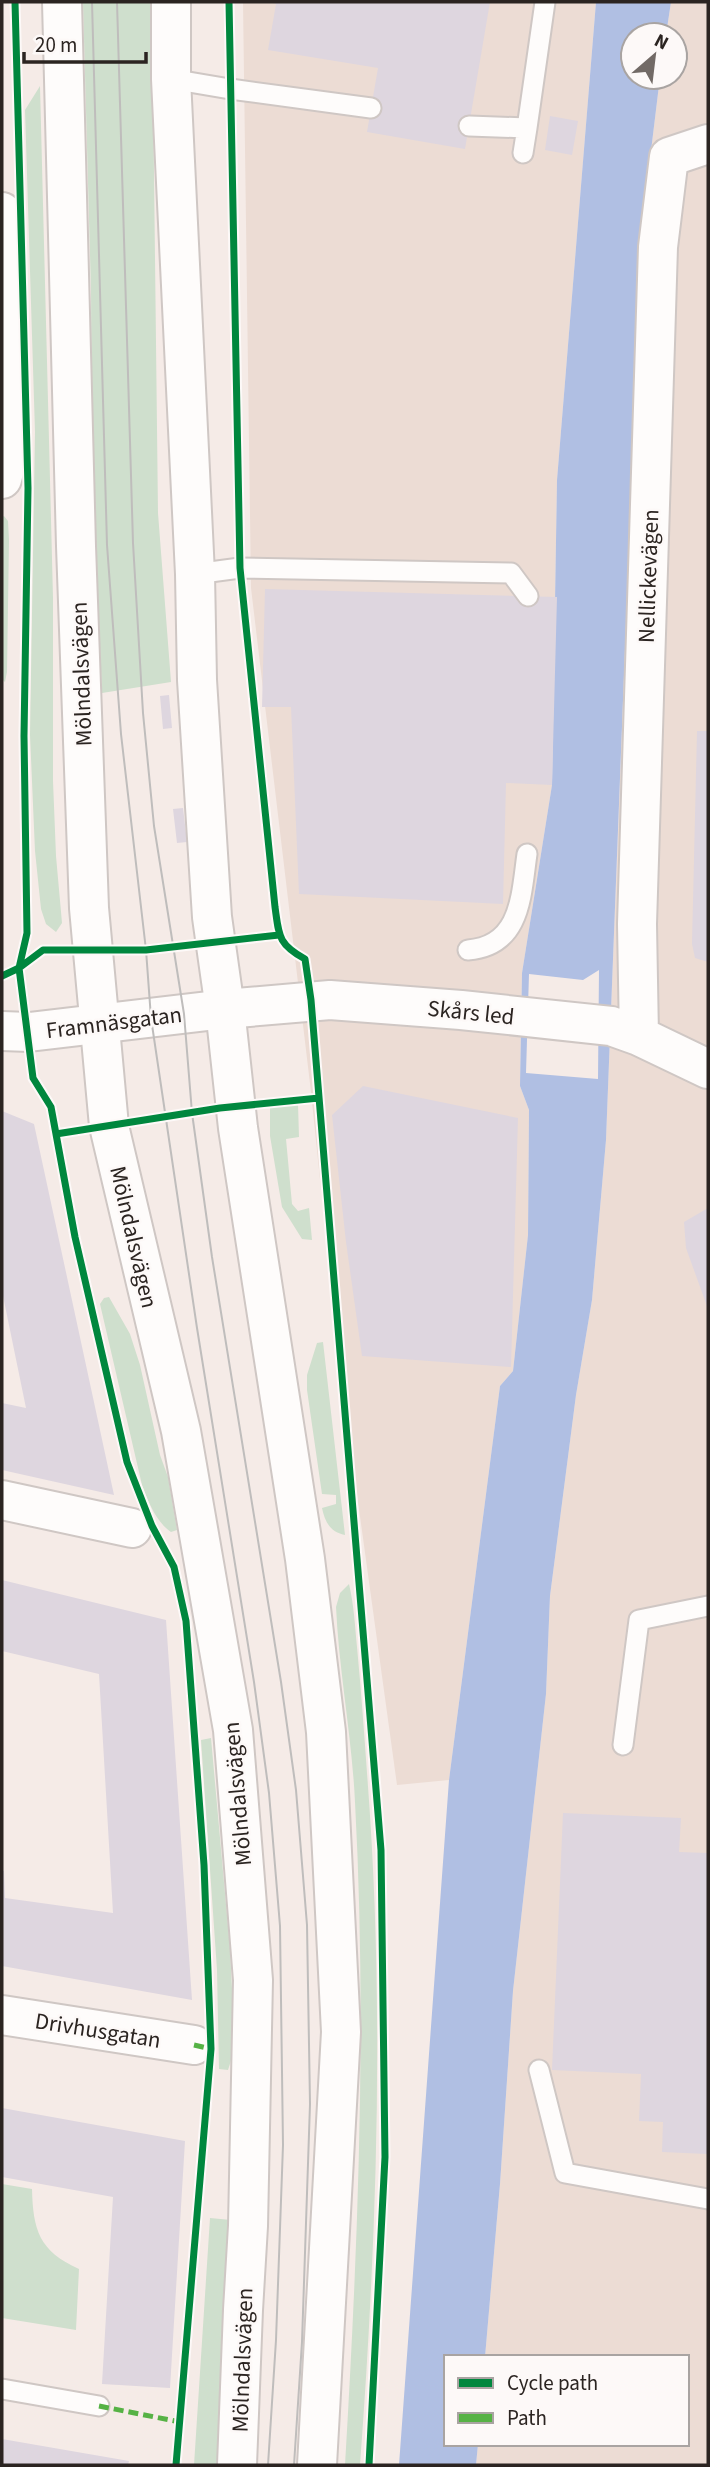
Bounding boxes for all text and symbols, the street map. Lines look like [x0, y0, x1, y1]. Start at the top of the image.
scale bar [24, 21, 147, 65]
north arrow [619, 21, 689, 91]
text: N [649, 27, 673, 57]
text: 20 m [35, 30, 77, 60]
street label: Nellickevägen [630, 509, 667, 643]
street label: Mölndalsvägen [62, 601, 101, 747]
street label: Skårs led [426, 992, 516, 1033]
street label: Framnäsgatan [44, 998, 184, 1047]
street label: Mölndalsvägen [101, 1163, 166, 1311]
street label: Mölndalsvägen [215, 1720, 260, 1867]
street label: Drivhusgatan [33, 2004, 163, 2057]
street label: Mölndalsvägen [223, 2287, 262, 2433]
legend [444, 2355, 689, 2446]
text: Cycle path [507, 2368, 598, 2398]
text: Path [507, 2403, 547, 2433]

